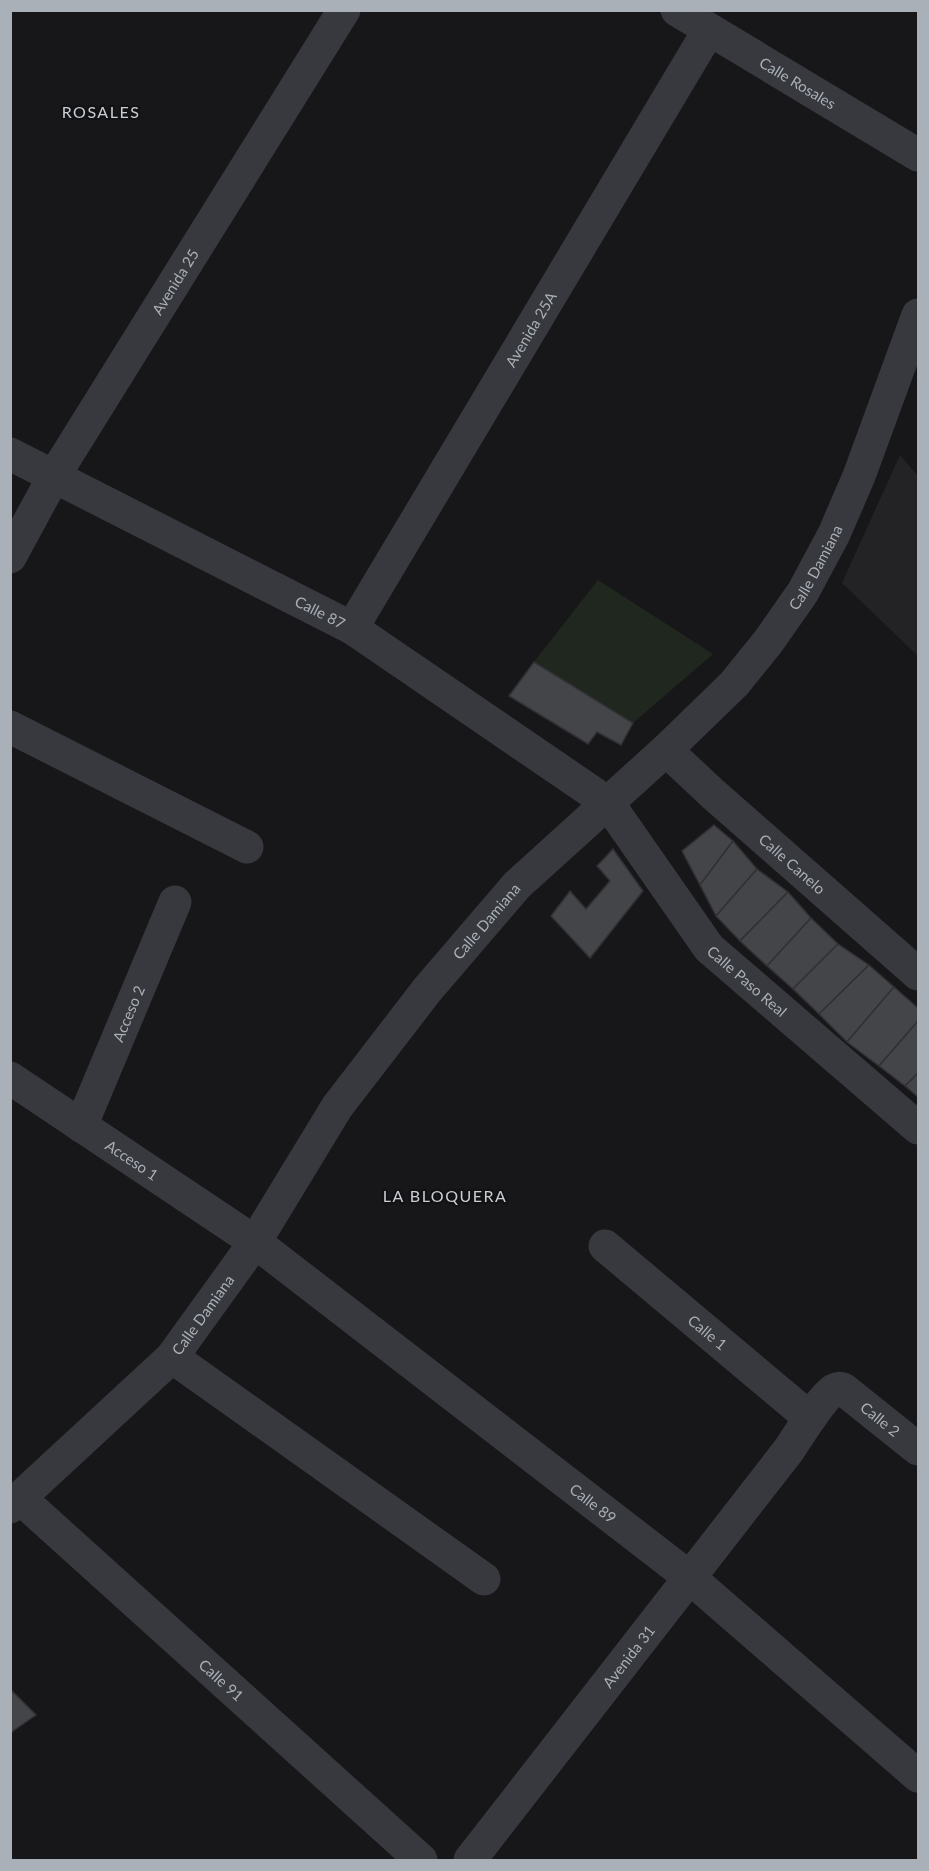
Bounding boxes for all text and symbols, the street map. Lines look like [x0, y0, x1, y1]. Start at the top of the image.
street label: Calle Rosales [756, 53, 839, 113]
district label: ROSALES [62, 102, 140, 121]
street label: Avenida 25 [148, 246, 202, 318]
street label: Avenida 25A [501, 288, 560, 370]
street label: Calle Damiana [784, 522, 846, 613]
street label: Calle 87 [292, 592, 348, 632]
street label: Calle Canelo [756, 830, 829, 898]
street label: Calle Damiana [449, 879, 524, 963]
street label: Calle Paso Real [704, 942, 791, 1020]
street label: Acceso 2 [108, 983, 148, 1044]
street label: Acceso 1 [102, 1136, 162, 1184]
district label: LA BLOQUERA [383, 1186, 507, 1205]
street label: Calle Damiana [168, 1271, 237, 1358]
street label: Calle 1 [685, 1311, 731, 1354]
street label: Calle 2 [857, 1398, 904, 1440]
street label: Calle 89 [566, 1479, 620, 1527]
street label: Avenida 31 [599, 1622, 658, 1691]
street label: Calle 91 [195, 1655, 247, 1705]

